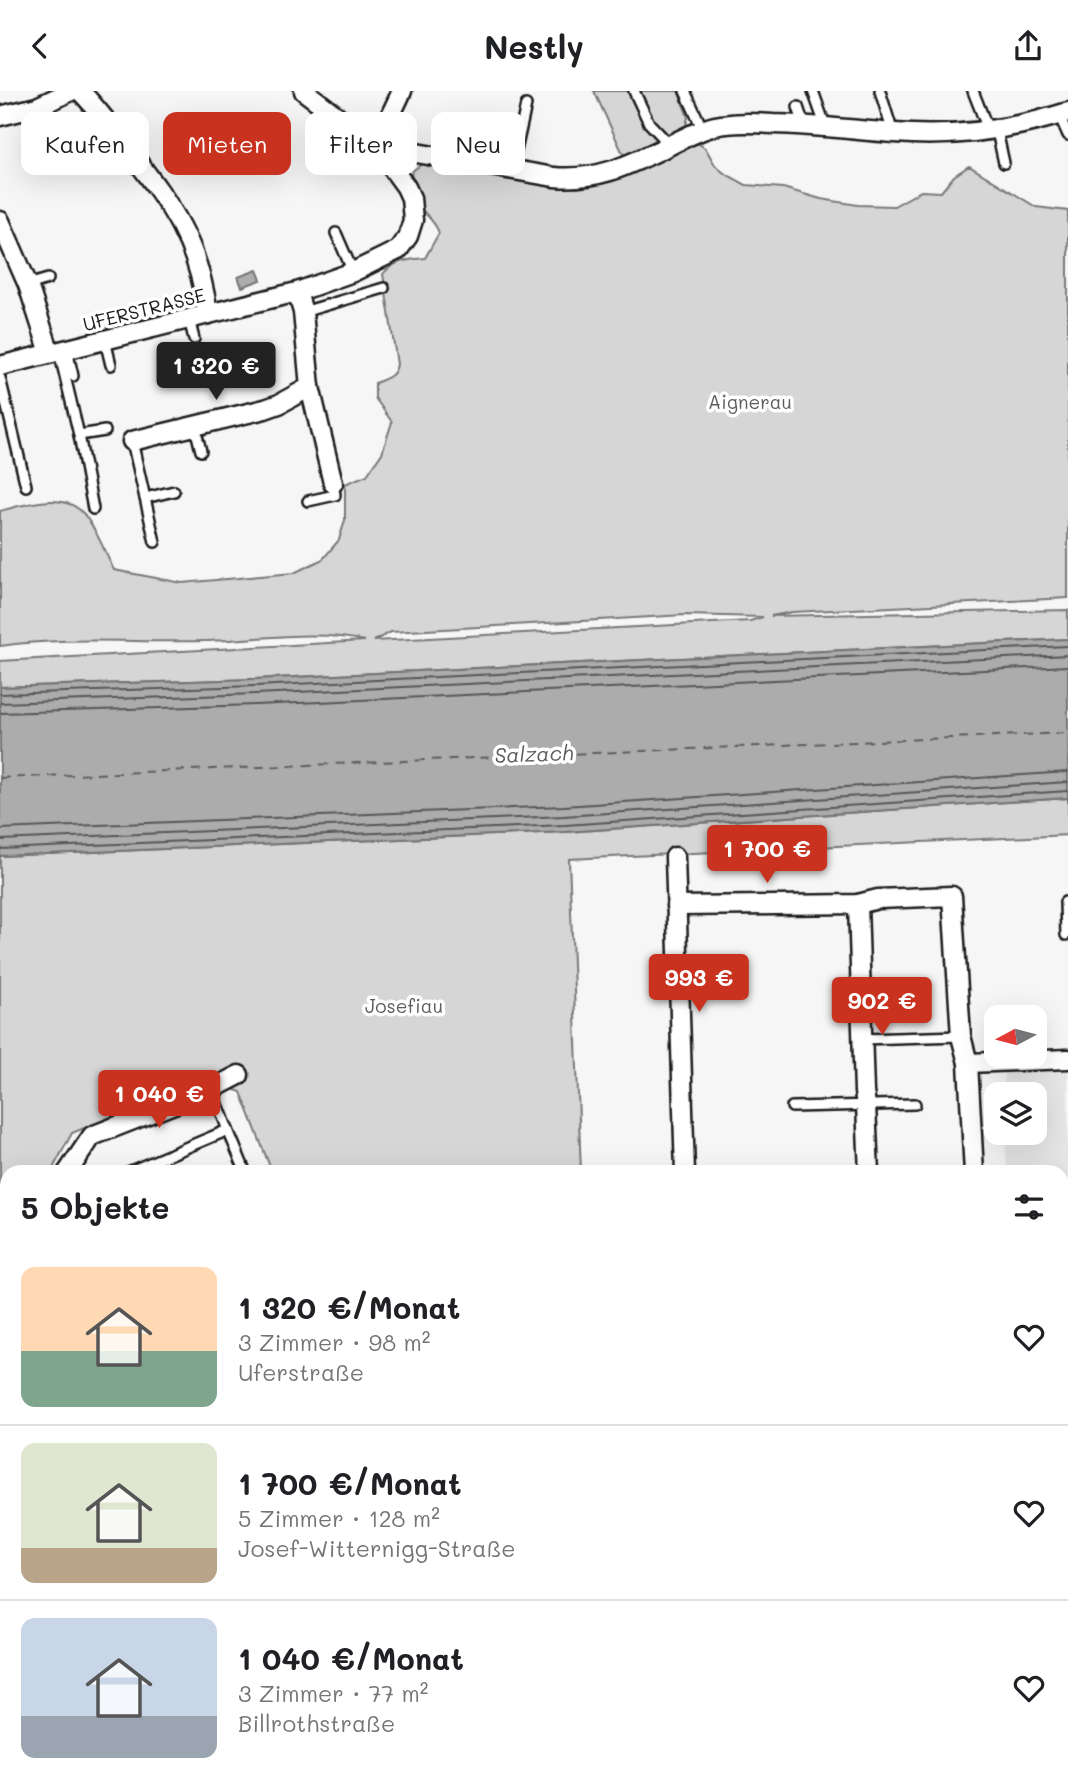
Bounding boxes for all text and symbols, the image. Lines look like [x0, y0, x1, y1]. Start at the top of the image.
text: Nestly [484, 25, 584, 67]
icon: back [21, 27, 59, 65]
icon: share [1009, 27, 1047, 65]
chip: Kaufen [21, 112, 149, 175]
chip: Mieten [163, 112, 291, 175]
chip: Filter [305, 112, 417, 175]
chip: Neu [431, 112, 525, 175]
street label: UFERSTRASSE [80, 282, 208, 336]
pin: 1 320 € [151, 343, 281, 402]
text: 1 320 € [173, 350, 259, 380]
park label: Aignerau [708, 389, 792, 414]
water label: Salzach [494, 738, 574, 768]
pin: 1 700 € [702, 825, 832, 885]
text: 1 700 € [723, 833, 811, 863]
pin: 993 € [650, 955, 748, 1014]
text: 993 € [665, 962, 733, 992]
pin: 902 € [833, 977, 931, 1037]
text: 902 € [848, 985, 916, 1015]
park label: Josefiau [365, 993, 443, 1018]
north arrow [984, 1005, 1046, 1067]
map controls [984, 1005, 1047, 1145]
pin: 1 040 € [94, 1070, 224, 1130]
text: 1 040 € [114, 1078, 204, 1108]
button: layers [984, 1082, 1047, 1145]
text: 5 Objekte [21, 1187, 169, 1227]
icon: filters [1010, 1188, 1048, 1226]
text: 1 320 €/Monat [238, 1287, 460, 1327]
icon: home [77, 1295, 161, 1379]
icon: heart [1010, 1318, 1048, 1356]
text: 3 Zimmer · 98 m² [238, 1327, 430, 1357]
text: Uferstraße [238, 1357, 364, 1387]
text: 1 700 €/Monat [238, 1463, 461, 1503]
icon: home [77, 1471, 161, 1555]
icon: heart [1010, 1494, 1048, 1532]
text: 5 Zimmer · 128 m² [238, 1503, 440, 1533]
text: Josef-Witternigg-Straße [238, 1533, 516, 1563]
text: 1 040 €/Monat [238, 1638, 464, 1678]
icon: home [77, 1646, 161, 1730]
icon: heart [1010, 1669, 1048, 1707]
text: 3 Zimmer · 77 m² [238, 1678, 429, 1708]
text: Billrothstraße [238, 1708, 395, 1738]

